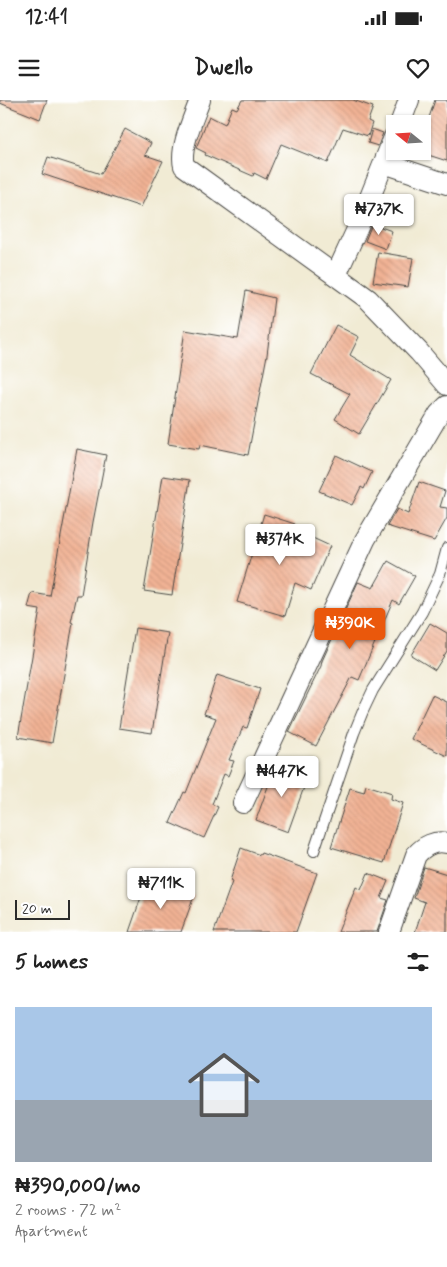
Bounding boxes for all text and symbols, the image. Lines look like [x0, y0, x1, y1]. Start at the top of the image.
text: 12:41 [25, 5, 68, 30]
icon: menu [15, 54, 43, 82]
text: Dwello [194, 54, 253, 82]
icon: heart [404, 54, 432, 82]
north arrow [386, 115, 431, 160]
map controls [386, 115, 431, 160]
pin: ₦737K [344, 194, 414, 236]
text: ₦737K [355, 199, 403, 220]
pin: ₦374K [245, 524, 315, 566]
text: ₦374K [256, 529, 304, 550]
pin: ₦390K [315, 608, 385, 650]
text: ₦390K [325, 613, 375, 634]
pin: ₦447K [247, 756, 317, 798]
text: ₦447K [257, 761, 307, 782]
pin: ₦711K [126, 868, 196, 910]
text: ₦711K [138, 873, 184, 894]
scale bar [15, 897, 70, 920]
text: 20 m [22, 900, 52, 918]
text: 5 homes [15, 948, 88, 976]
icon: filters [404, 948, 432, 976]
icon: home [179, 1040, 269, 1130]
text: ₦390,000/mo [15, 1172, 141, 1200]
text: 2 rooms · 72 m² [15, 1200, 121, 1221]
text: Apartment [15, 1221, 88, 1242]

